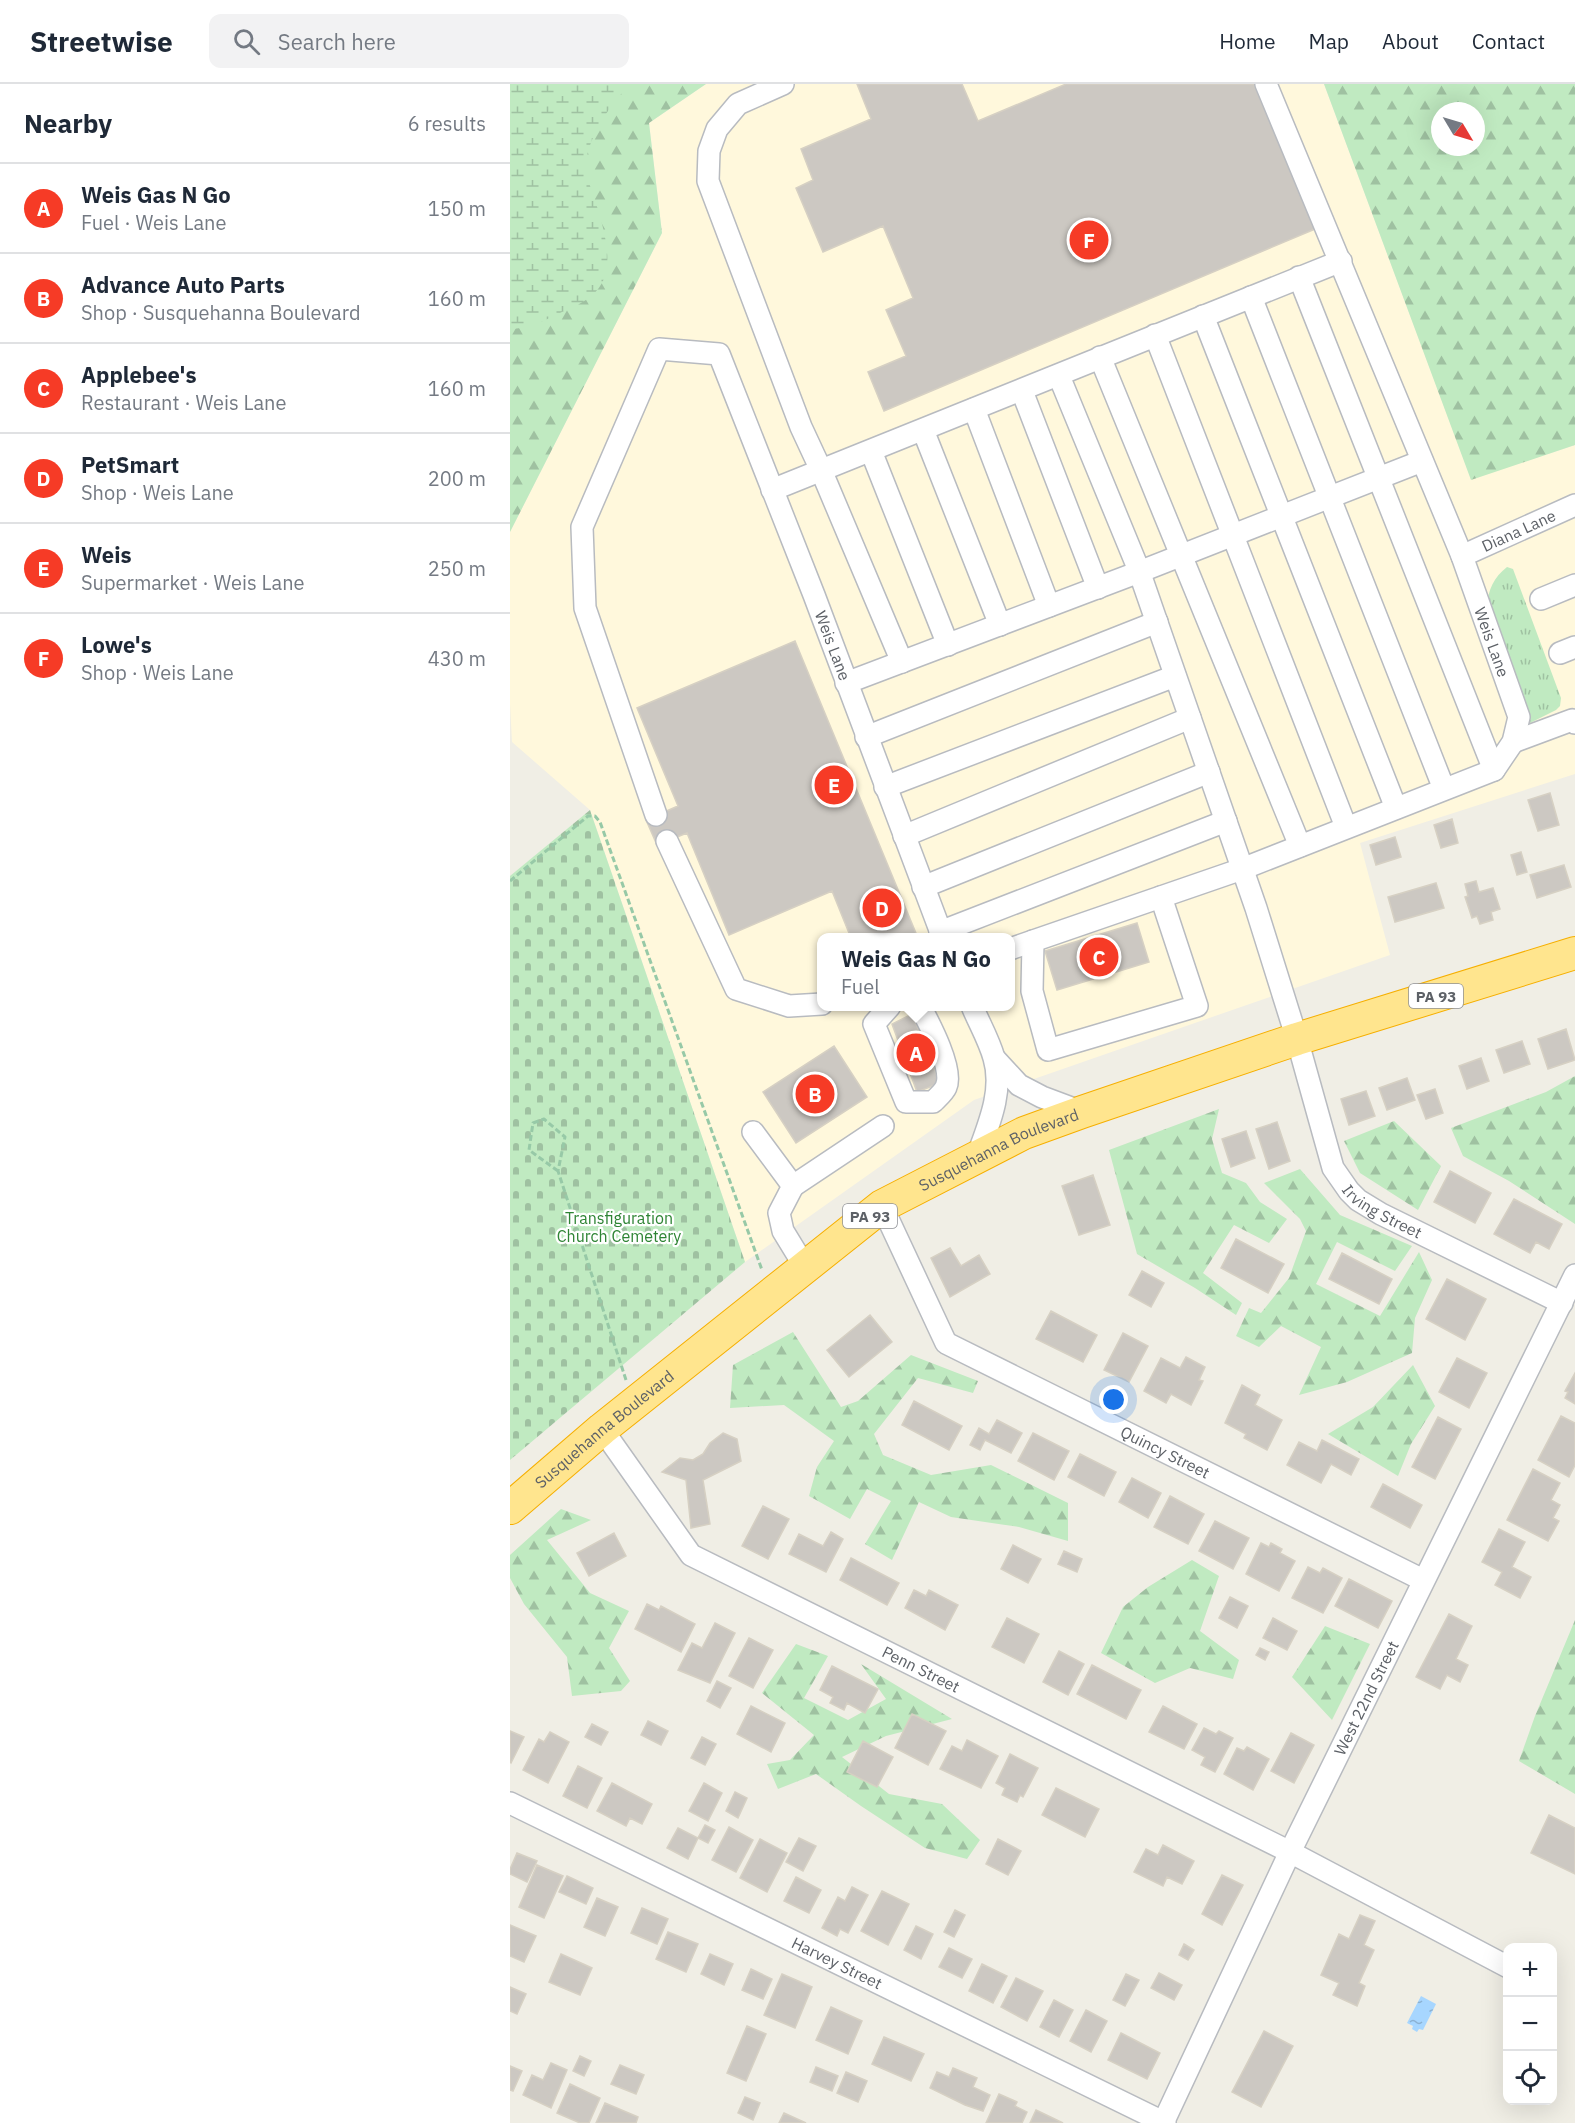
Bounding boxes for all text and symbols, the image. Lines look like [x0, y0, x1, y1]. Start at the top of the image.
search box [209, 14, 629, 68]
text: Streetwise [30, 23, 173, 60]
icon: search [230, 25, 263, 58]
text: Search here [278, 27, 396, 56]
text: Home [1219, 27, 1276, 55]
text: Map [1309, 27, 1349, 55]
text: About [1382, 27, 1439, 55]
text: Contact [1472, 27, 1545, 55]
north arrow [1431, 102, 1485, 156]
text: Nearby [24, 106, 112, 140]
text: 6 results [408, 110, 486, 137]
text: Weis Gas N Go [81, 180, 231, 209]
text: A [37, 195, 50, 222]
text: 150 m [428, 195, 486, 222]
text: Fuel · Weis Lane [81, 209, 226, 236]
pin: F [1070, 218, 1108, 262]
text: Advance Auto Parts [81, 270, 285, 299]
text: B [37, 285, 50, 312]
text: 160 m [428, 285, 486, 312]
text: Shop · Susquehanna Boulevard [81, 299, 361, 326]
text: Applebee's [81, 360, 197, 389]
text: C [37, 375, 50, 402]
text: 160 m [428, 375, 486, 402]
text: Restaurant · Weis Lane [81, 389, 286, 416]
text: PetSmart [81, 450, 179, 479]
text: D [37, 465, 50, 492]
text: 200 m [428, 465, 486, 492]
text: Shop · Weis Lane [81, 479, 234, 506]
street label: Diana Lane [1478, 505, 1559, 556]
text: Weis [81, 540, 132, 569]
text: E [37, 555, 50, 582]
text: 250 m [428, 555, 486, 582]
text: Supermarket · Weis Lane [81, 569, 305, 596]
street label: Weis Lane [1470, 604, 1514, 680]
street label: Weis Lane [811, 608, 855, 683]
text: Lowe's [81, 630, 152, 659]
text: F [38, 645, 49, 672]
text: 430 m [428, 645, 486, 672]
text: Shop · Weis Lane [81, 659, 234, 686]
pin: E [814, 762, 854, 808]
pin: D [862, 886, 902, 930]
popup [817, 933, 1015, 1011]
pin: C [1080, 934, 1118, 980]
text: Weis Gas N Go [841, 944, 991, 973]
text: Fuel [841, 973, 880, 1000]
road number: PA 93 [1409, 984, 1463, 1008]
pin: A [896, 1030, 936, 1076]
pin: B [796, 1072, 834, 1116]
street label: Susquehanna Boulevard [915, 1104, 1081, 1195]
street label: Irving Street [1338, 1181, 1425, 1243]
road number: PA 93 [843, 1204, 897, 1228]
park label: Transfiguration Church Cemetery [557, 1208, 681, 1246]
street label: Susquehanna Boulevard [531, 1366, 678, 1492]
your location [1099, 1385, 1128, 1414]
street label: Quincy Street [1117, 1421, 1213, 1483]
street label: West 22nd Street [1329, 1637, 1403, 1759]
street label: Penn Street [879, 1641, 963, 1697]
street label: Harvey Street [789, 1932, 886, 1993]
map controls [1503, 1943, 1557, 2105]
button: + [1503, 1943, 1557, 1997]
button: − [1503, 1997, 1557, 2051]
button: locate [1503, 2051, 1557, 2105]

